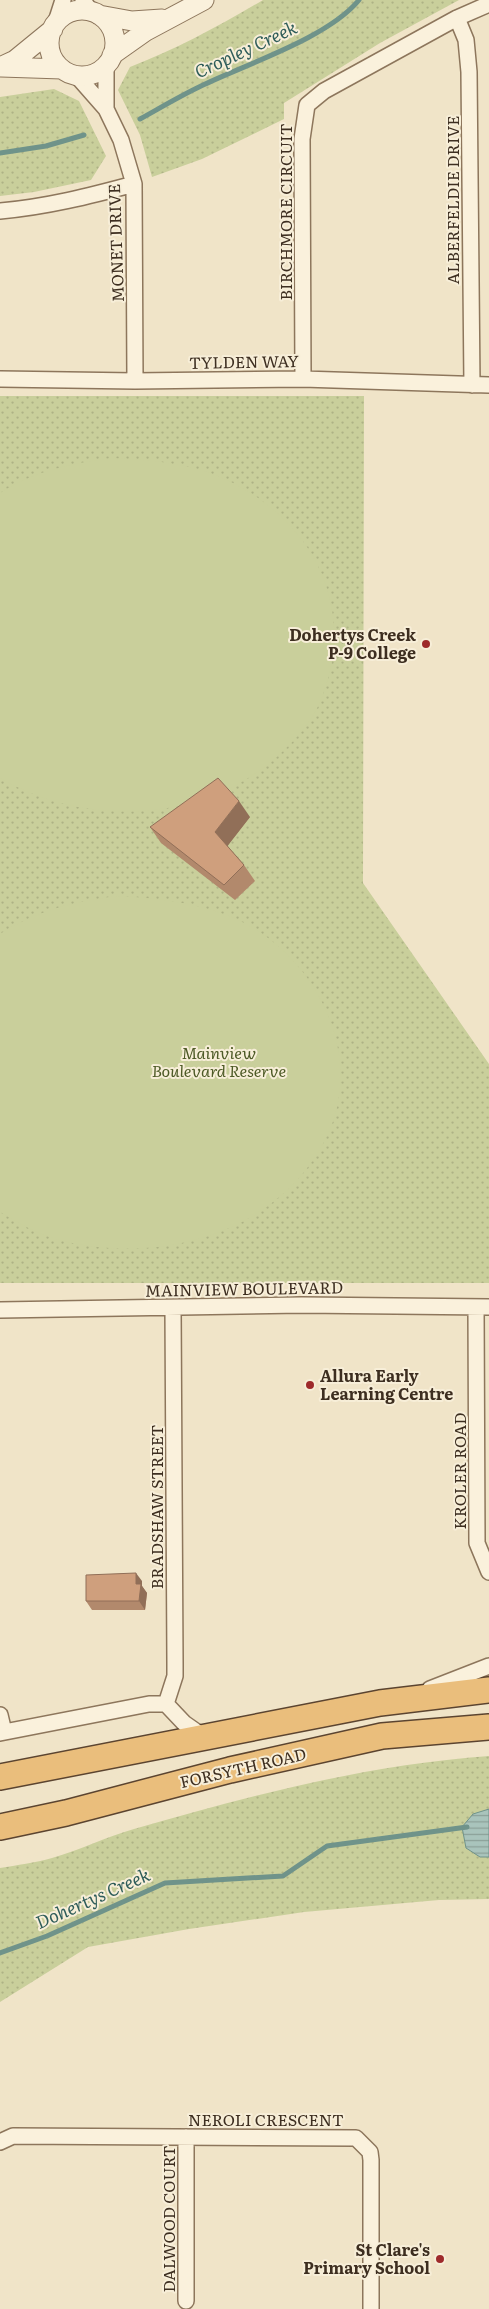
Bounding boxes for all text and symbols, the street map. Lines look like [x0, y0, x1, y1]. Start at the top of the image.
water label: Cropley Creek [190, 13, 301, 84]
street label: ALBERFELDIE DRIVE [440, 115, 464, 285]
street label: BIRCHMORE CIRCUIT [273, 123, 297, 300]
street label: MONET DRIVE [101, 183, 129, 303]
street label: TYLDEN WAY [189, 348, 300, 374]
place label: Dohertys Creek P-9 College [289, 622, 416, 664]
marker: Dohertys Creek P-9 College [420, 638, 432, 650]
park label: Mainview Boulevard Reserve [152, 1040, 286, 1082]
street label: MAINVIEW BOULEVARD [145, 1274, 343, 1302]
place label: Allura Early Learning Centre [320, 1363, 453, 1405]
marker: Allura Early Learning Centre [304, 1379, 316, 1391]
street label: KROLER ROAD [447, 1413, 471, 1529]
street label: BRADSHAW STREET [144, 1425, 168, 1589]
street label: FORSYTH ROAD [177, 1741, 308, 1793]
water label: Dohertys Creek [31, 1860, 154, 1935]
street label: NEROLI CRESCENT [188, 2107, 344, 2131]
street label: DALWOOD COURT [156, 2145, 180, 2293]
place label: St Clare's Primary School [303, 2237, 430, 2279]
marker: St Clare's Primary School [434, 2253, 446, 2265]

